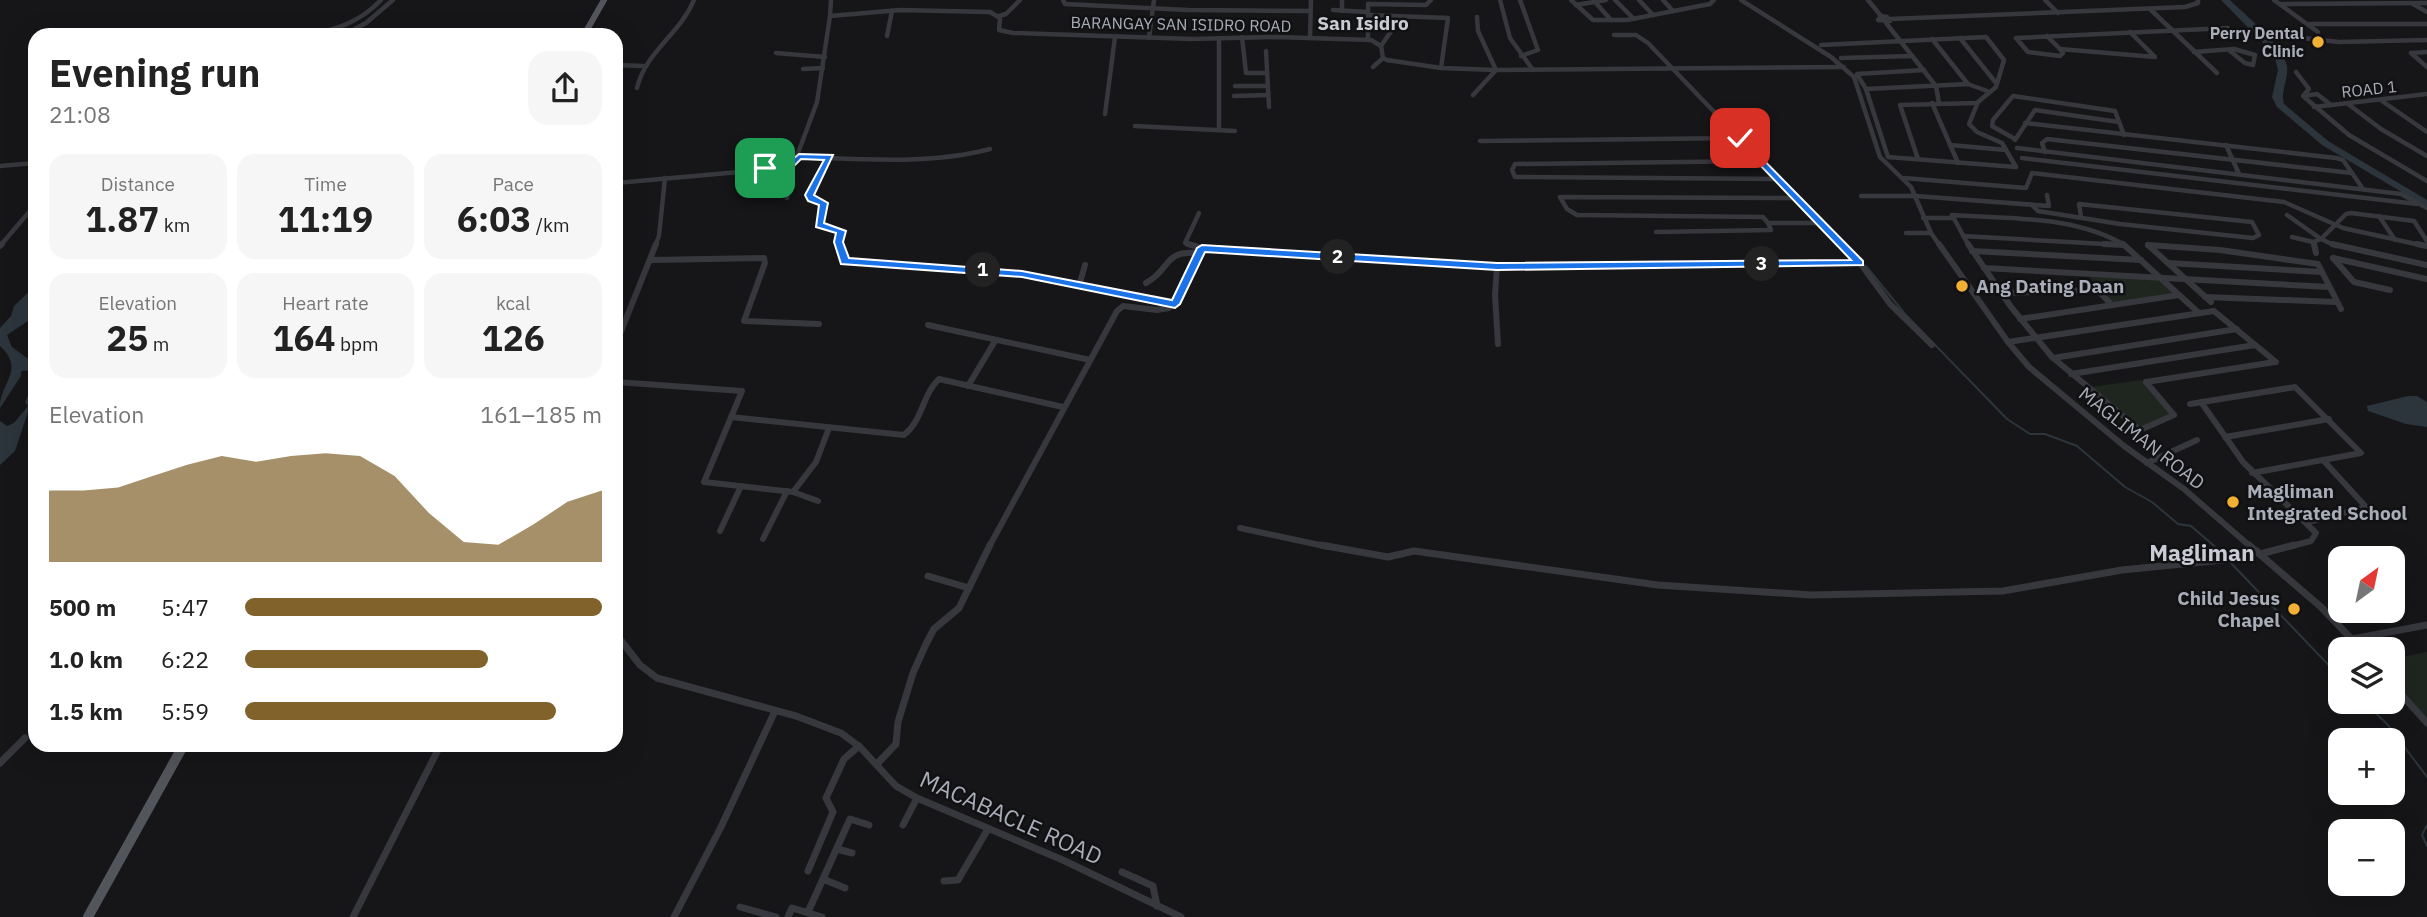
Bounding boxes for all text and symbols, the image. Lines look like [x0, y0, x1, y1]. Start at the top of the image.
district label: San Isidro [1317, 11, 1409, 35]
street label: BARANGAY SAN ISIDRO ROAD [1070, 12, 1292, 36]
place label: Perry Dental Clinic [2210, 23, 2304, 61]
marker: Perry Dental Clinic [2310, 34, 2326, 50]
text: Evening run [49, 48, 260, 97]
button: share [528, 51, 602, 125]
street label: ROAD 1 [2340, 76, 2398, 102]
text: 21:08 [49, 99, 111, 129]
pin [1710, 108, 1770, 168]
icon: check [1721, 119, 1759, 157]
pin [735, 138, 795, 198]
icon: arrive [746, 149, 784, 187]
text: Distance [101, 172, 175, 196]
text: Time [304, 172, 347, 196]
text: Pace [492, 172, 534, 196]
text: 1.87 [85, 196, 159, 242]
text: 11:19 [278, 196, 373, 242]
text: 6:03 [457, 196, 531, 242]
text: km [159, 213, 190, 237]
text: /km [531, 213, 570, 237]
pin: 2 [1320, 240, 1356, 274]
text: 2 [1332, 244, 1343, 268]
pin: 3 [1744, 246, 1780, 282]
text: 3 [1756, 251, 1767, 275]
pin: 1 [965, 252, 1000, 288]
text: 1 [977, 257, 988, 281]
place label: Ang Dating Daan [1976, 274, 2124, 298]
marker: Ang Dating Daan [1954, 278, 1970, 294]
text: Elevation [98, 291, 177, 315]
text: Heart rate [282, 291, 369, 315]
text: kcal [496, 291, 530, 315]
text: 25 [106, 315, 148, 361]
text: 164 [272, 315, 335, 361]
text: 126 [482, 315, 545, 361]
text: m [148, 332, 169, 356]
text: bpm [335, 332, 379, 356]
street label: MAGLIMAN ROAD [2074, 381, 2210, 495]
text: Elevation [49, 399, 144, 429]
text: 161–185 m [480, 399, 602, 429]
place label: Magliman Integrated School [2247, 479, 2407, 525]
marker: Magliman Integrated School [2225, 494, 2241, 510]
district label: Magliman [2149, 537, 2255, 567]
north arrow [2328, 546, 2404, 623]
map controls [2328, 546, 2405, 896]
place label: Child Jesus Chapel [2177, 586, 2280, 632]
text: 500 m [49, 592, 116, 622]
text: 5:47 [161, 592, 209, 622]
marker: Child Jesus Chapel [2286, 601, 2302, 617]
button: layers [2328, 637, 2405, 714]
text: 1.0 km [49, 644, 123, 674]
text: 6:22 [161, 644, 209, 674]
text: 1.5 km [49, 696, 123, 726]
text: 5:59 [161, 696, 209, 726]
button: + [2328, 728, 2405, 805]
street label: MACABACLE ROAD [916, 763, 1107, 871]
button: − [2328, 819, 2405, 896]

